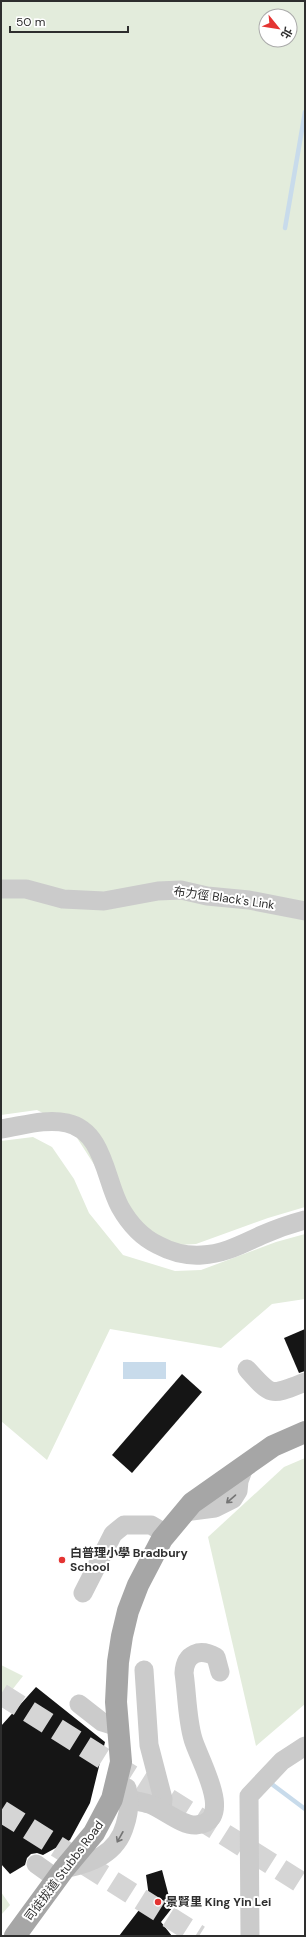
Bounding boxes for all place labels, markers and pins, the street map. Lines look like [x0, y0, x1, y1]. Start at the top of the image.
place label: 白普理小學 Bradbury School [70, 1545, 188, 1575]
marker: 白普理小學 Bradbury School [57, 1555, 67, 1565]
place label: 景賢里 King Yin Lei [166, 1894, 271, 1910]
marker: 景賢里 King Yin Lei [153, 1897, 163, 1907]

